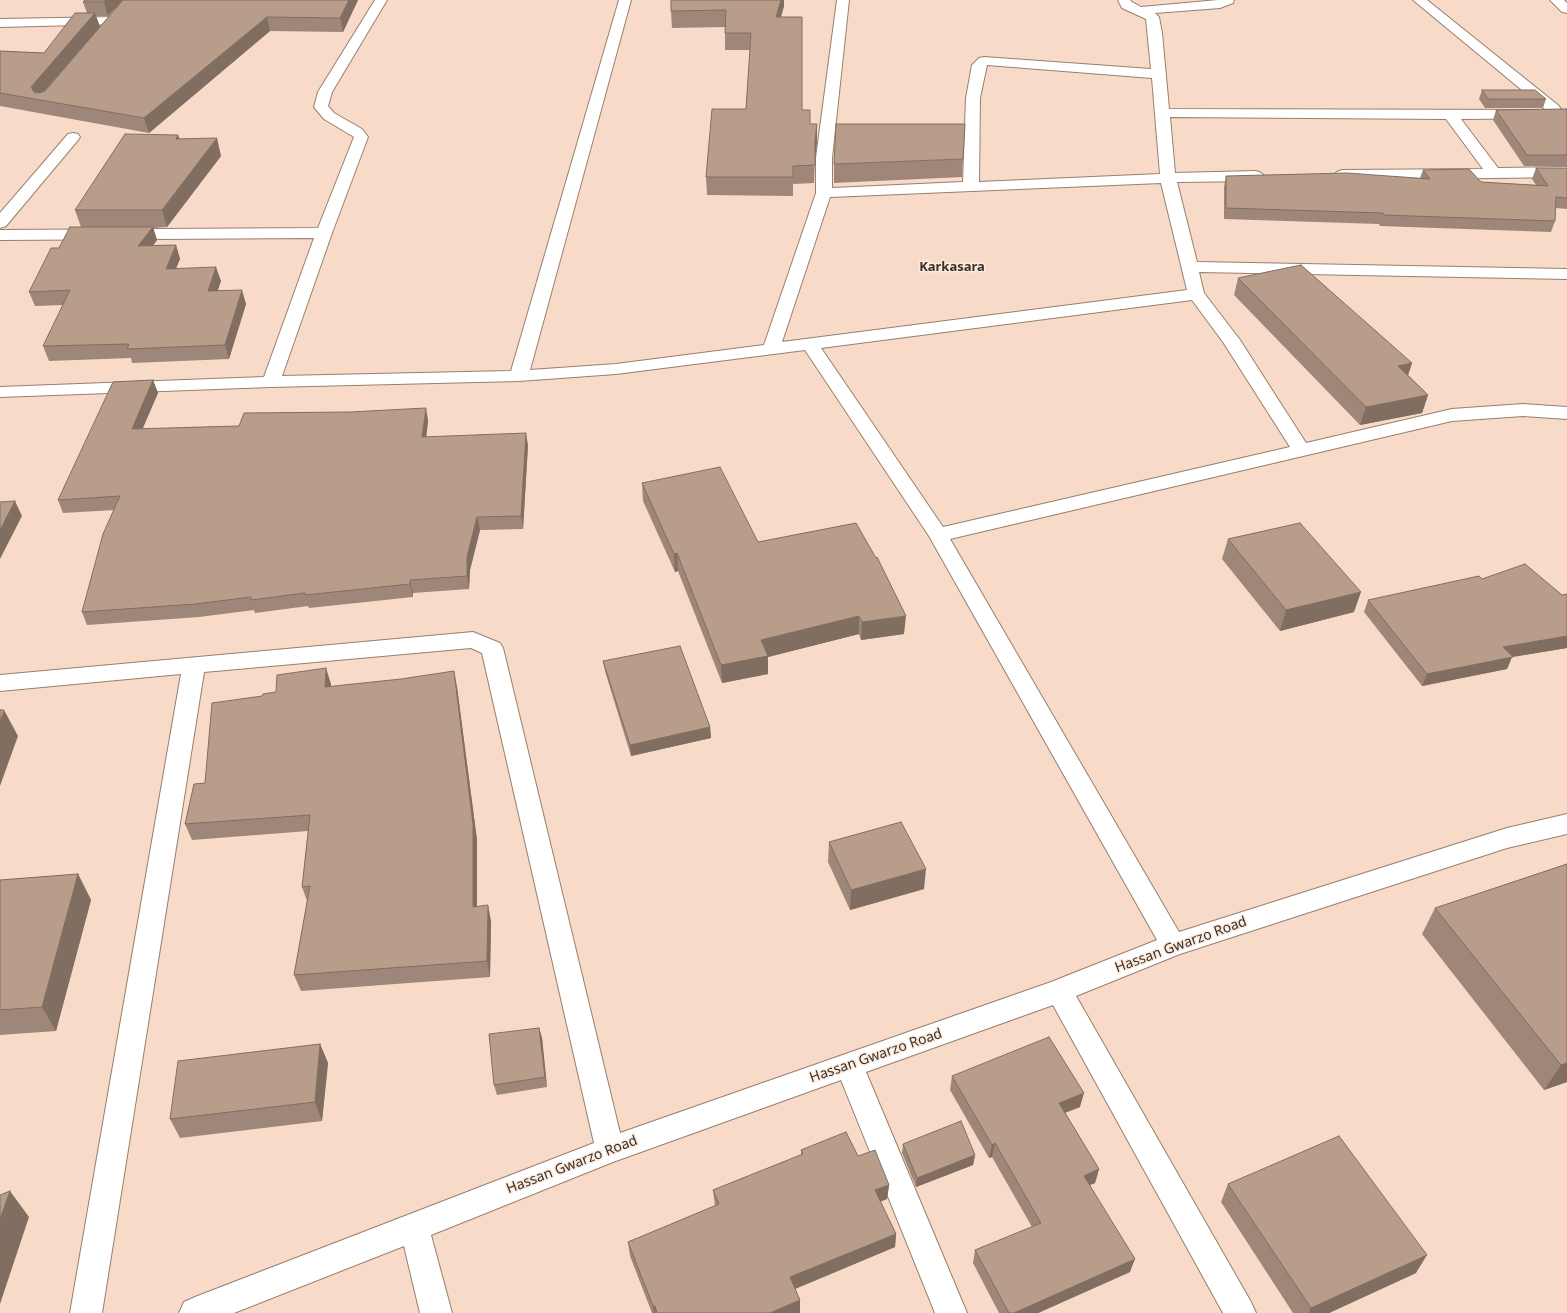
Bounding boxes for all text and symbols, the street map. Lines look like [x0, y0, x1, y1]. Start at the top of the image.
district label: Karkasara [919, 259, 985, 275]
street label: Hassan Gwarzo Road [1113, 913, 1249, 977]
street label: Hassan Gwarzo Road [808, 1025, 944, 1087]
street label: Hassan Gwarzo Road [504, 1132, 640, 1198]

